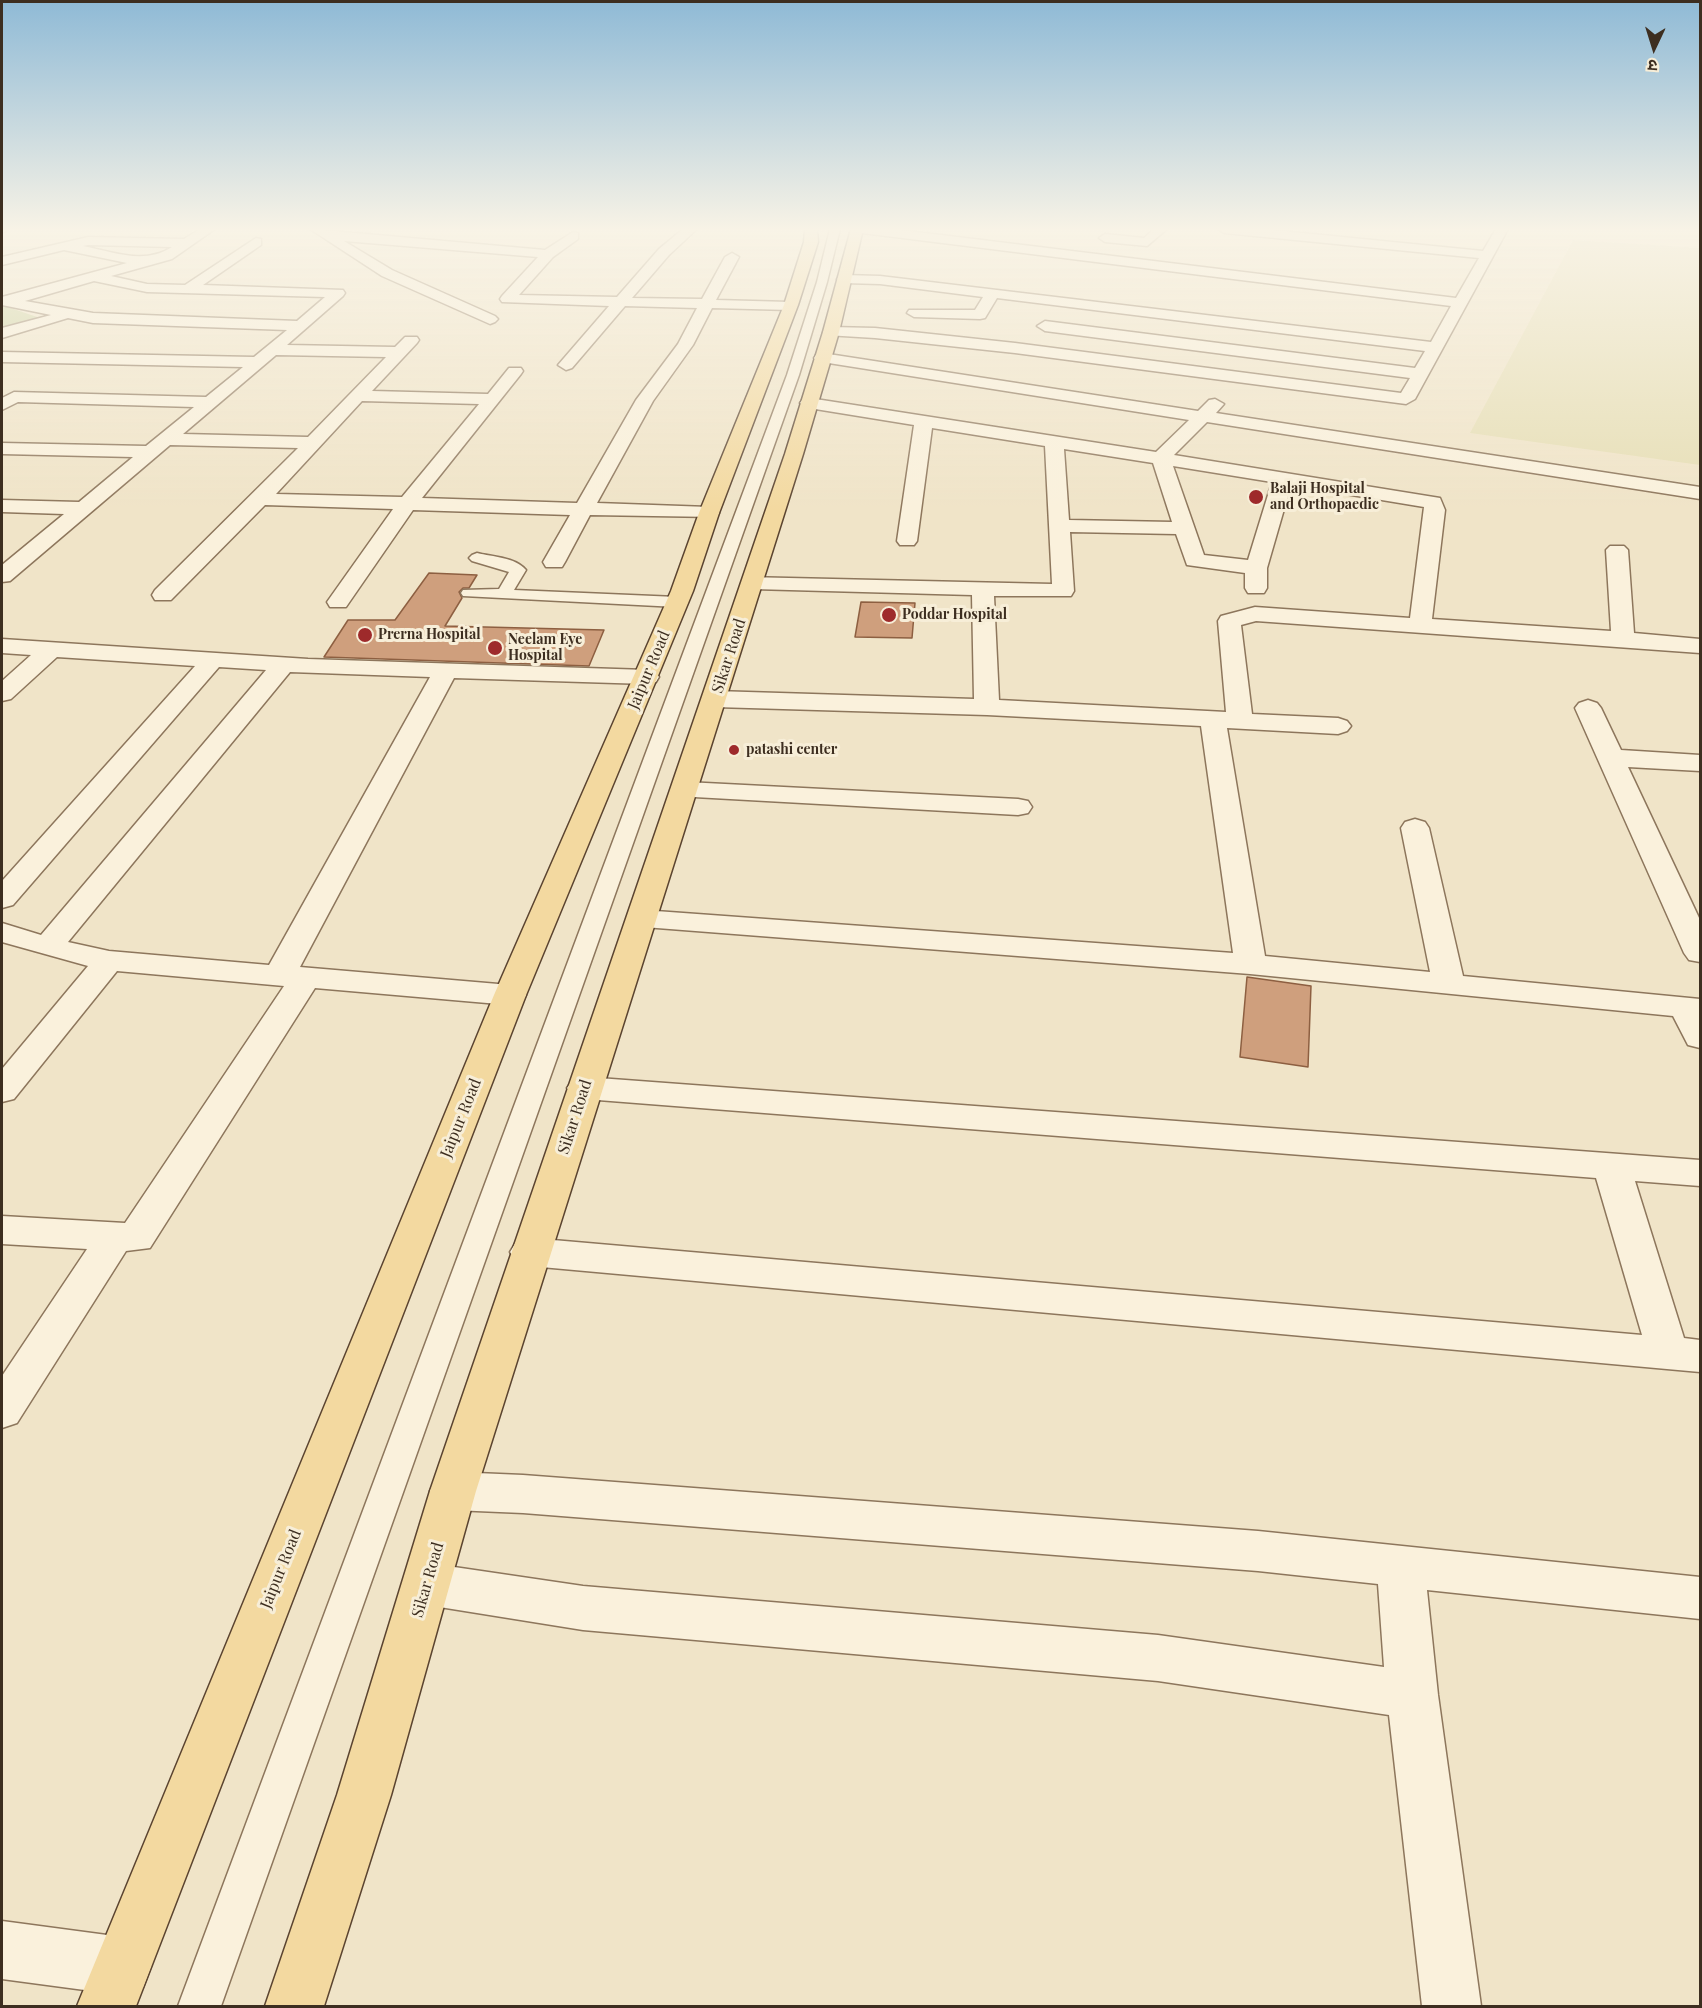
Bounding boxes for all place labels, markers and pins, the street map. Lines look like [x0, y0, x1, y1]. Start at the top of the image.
place label: Balaji Hospital and Orthopaedic [1270, 481, 1379, 514]
marker: Balaji Hospital and Orthopaedic [1247, 488, 1265, 506]
marker: Poddar Hospital [880, 606, 898, 624]
place label: Poddar Hospital [902, 607, 1007, 623]
marker: Prerna Hospital [356, 626, 374, 644]
place label: Prerna Hospital [378, 627, 481, 643]
place label: Neelam Eye Hospital [508, 632, 582, 664]
marker: Neelam Eye Hospital [486, 639, 504, 657]
place label: patashi center [746, 742, 837, 758]
marker: patashi center [727, 743, 741, 757]

